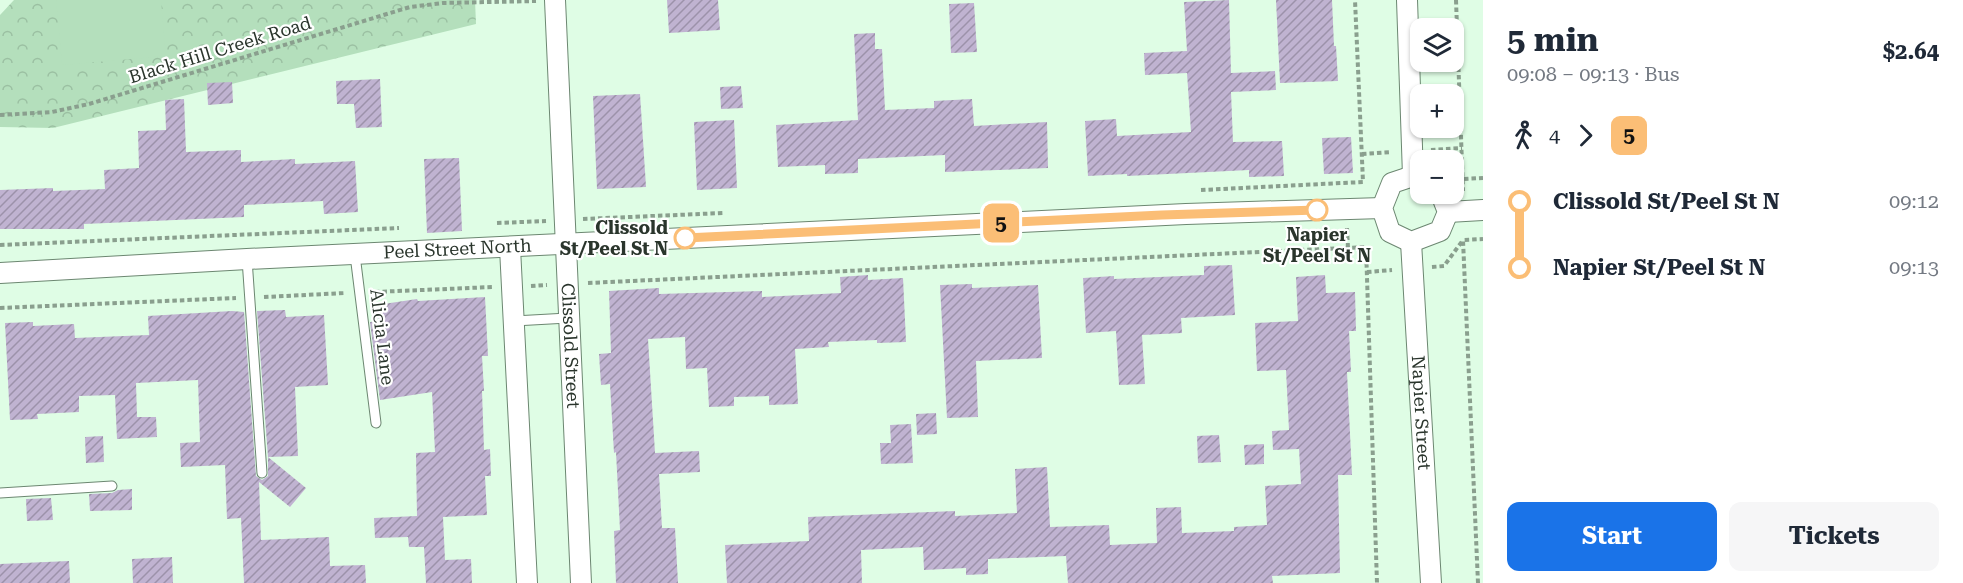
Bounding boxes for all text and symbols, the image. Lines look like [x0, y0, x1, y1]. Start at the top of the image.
street label: Black Hill Creek Road [126, 12, 314, 87]
map controls [1410, 18, 1464, 204]
button: layers [1410, 18, 1464, 72]
text: 5 min [1507, 20, 1599, 59]
text: $2.64 [1883, 39, 1939, 64]
text: 09:08 – 09:13 · Bus [1507, 62, 1679, 86]
button: + [1410, 84, 1464, 138]
icon: walk [1507, 119, 1540, 152]
icon: forward [1569, 119, 1602, 152]
text: 4 [1549, 123, 1560, 147]
text: 5 [1623, 123, 1635, 147]
button: − [1410, 150, 1464, 204]
text: Clissold St/Peel St N [1553, 189, 1780, 214]
text: 09:12 [1889, 189, 1939, 213]
marker: Napier St/Peel St N [1306, 199, 1328, 221]
line badge: 5 [982, 204, 1020, 242]
text: 5 [995, 211, 1007, 235]
place label: Clissold St/Peel St N [560, 217, 668, 259]
place label: Napier St/Peel St N [1263, 224, 1371, 266]
marker: Clissold St/Peel St N [674, 227, 696, 249]
street label: Peel Street North [383, 234, 532, 262]
text: Napier St/Peel St N [1553, 255, 1765, 280]
text: 09:13 [1889, 255, 1939, 279]
street label: Clissold Street [558, 282, 584, 409]
street label: Alicia Lane [366, 288, 399, 386]
street label: Napier Street [1408, 355, 1435, 471]
button: Start [1507, 502, 1717, 571]
button: Tickets [1729, 502, 1939, 571]

